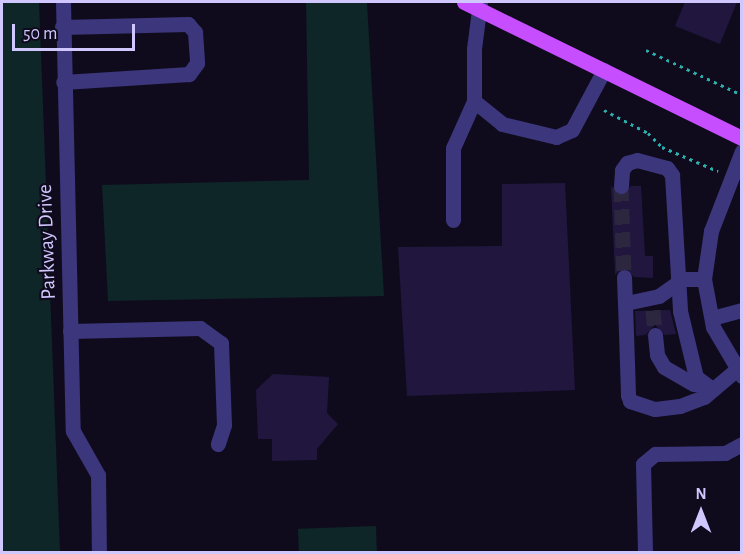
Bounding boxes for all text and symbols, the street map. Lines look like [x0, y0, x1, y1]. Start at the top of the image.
scale bar [15, 12, 138, 50]
text: 50 m [23, 25, 57, 43]
street label: Parkway Drive [32, 184, 62, 300]
north arrow [671, 482, 731, 542]
text: N [695, 486, 707, 502]

